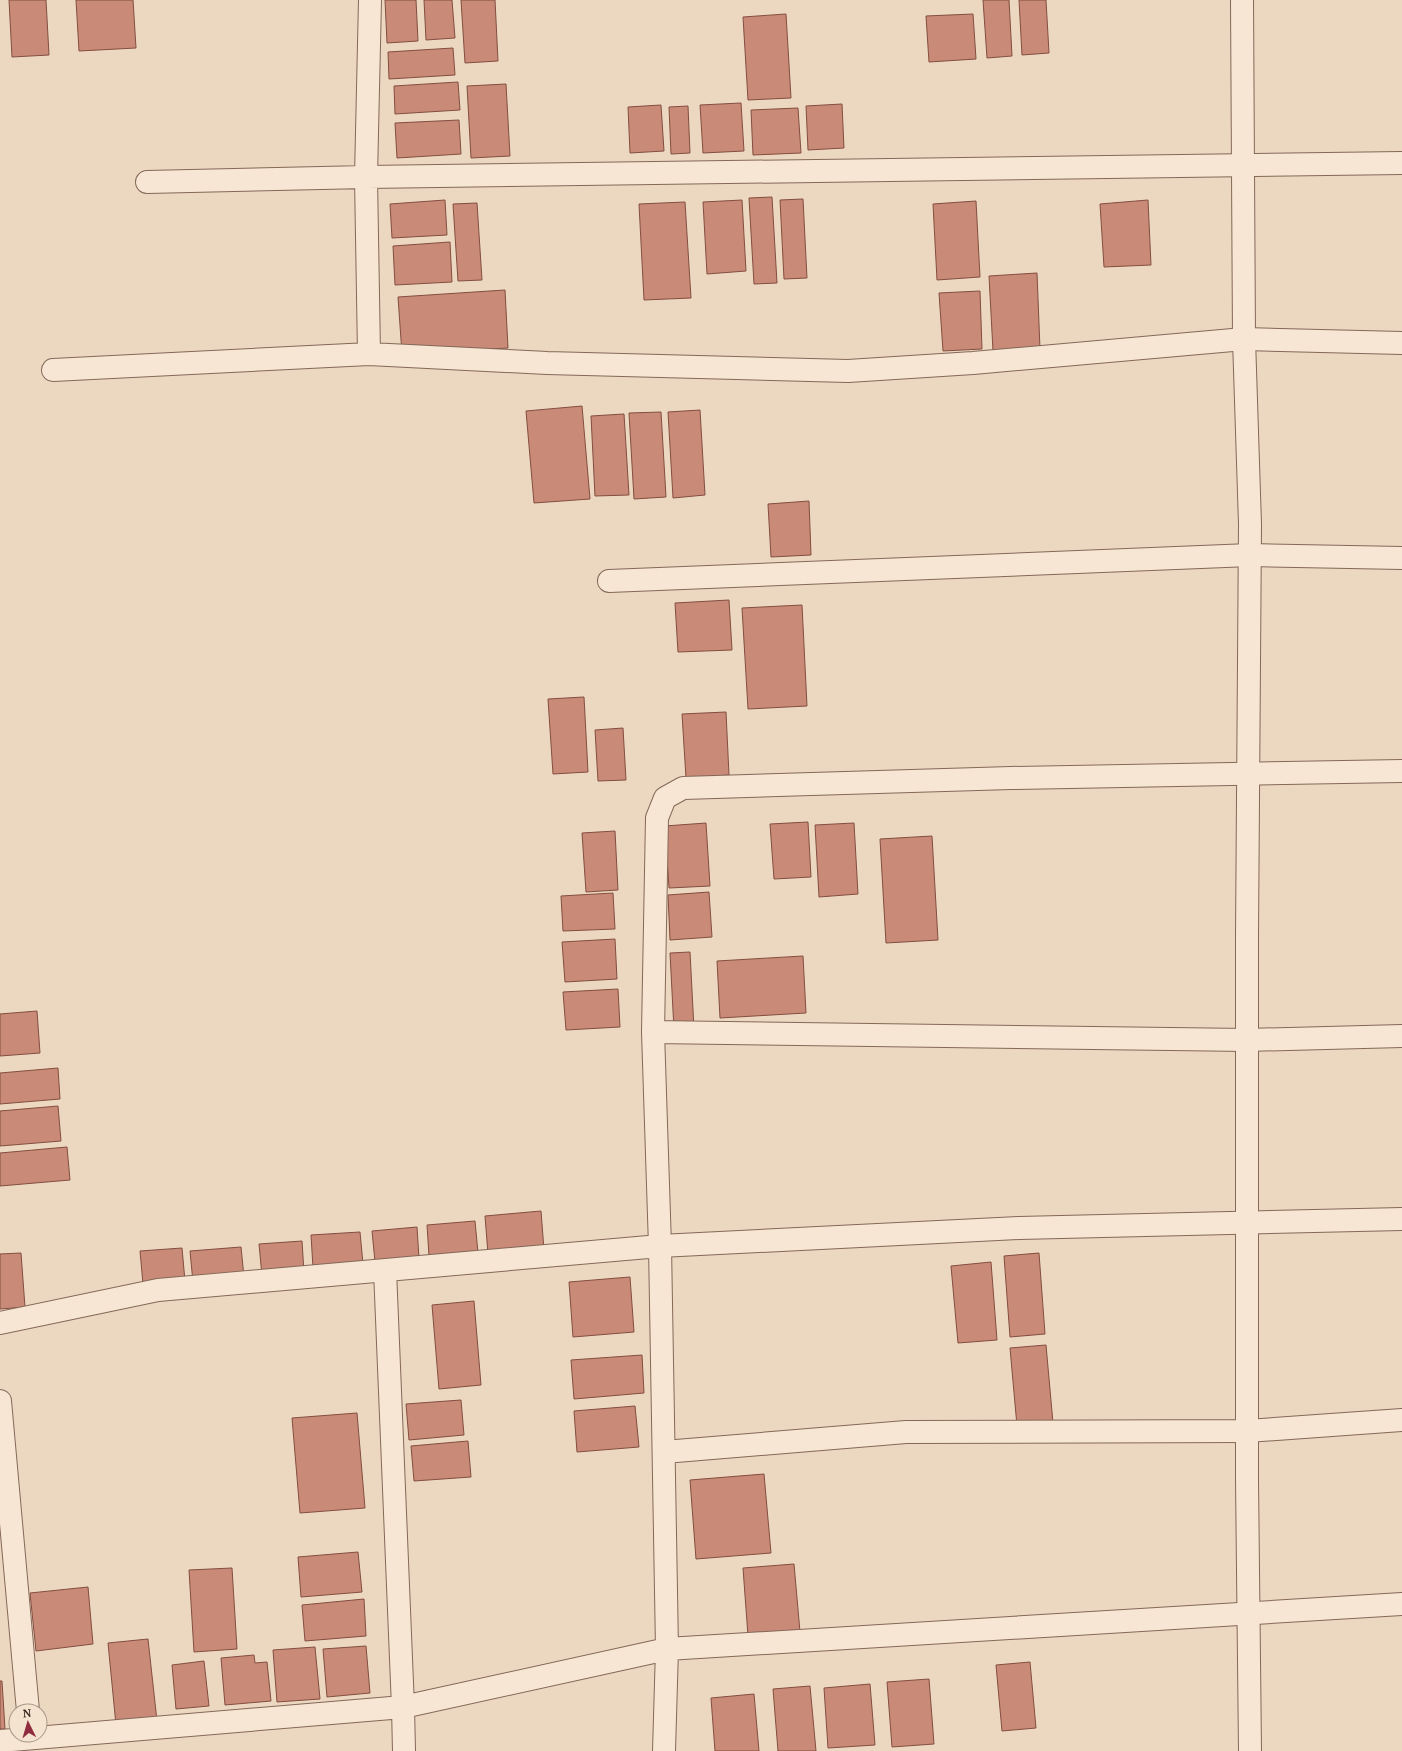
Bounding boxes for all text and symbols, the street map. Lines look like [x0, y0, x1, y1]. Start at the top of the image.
north arrow [8, 1703, 48, 1743]
text: N [22, 1706, 33, 1720]

